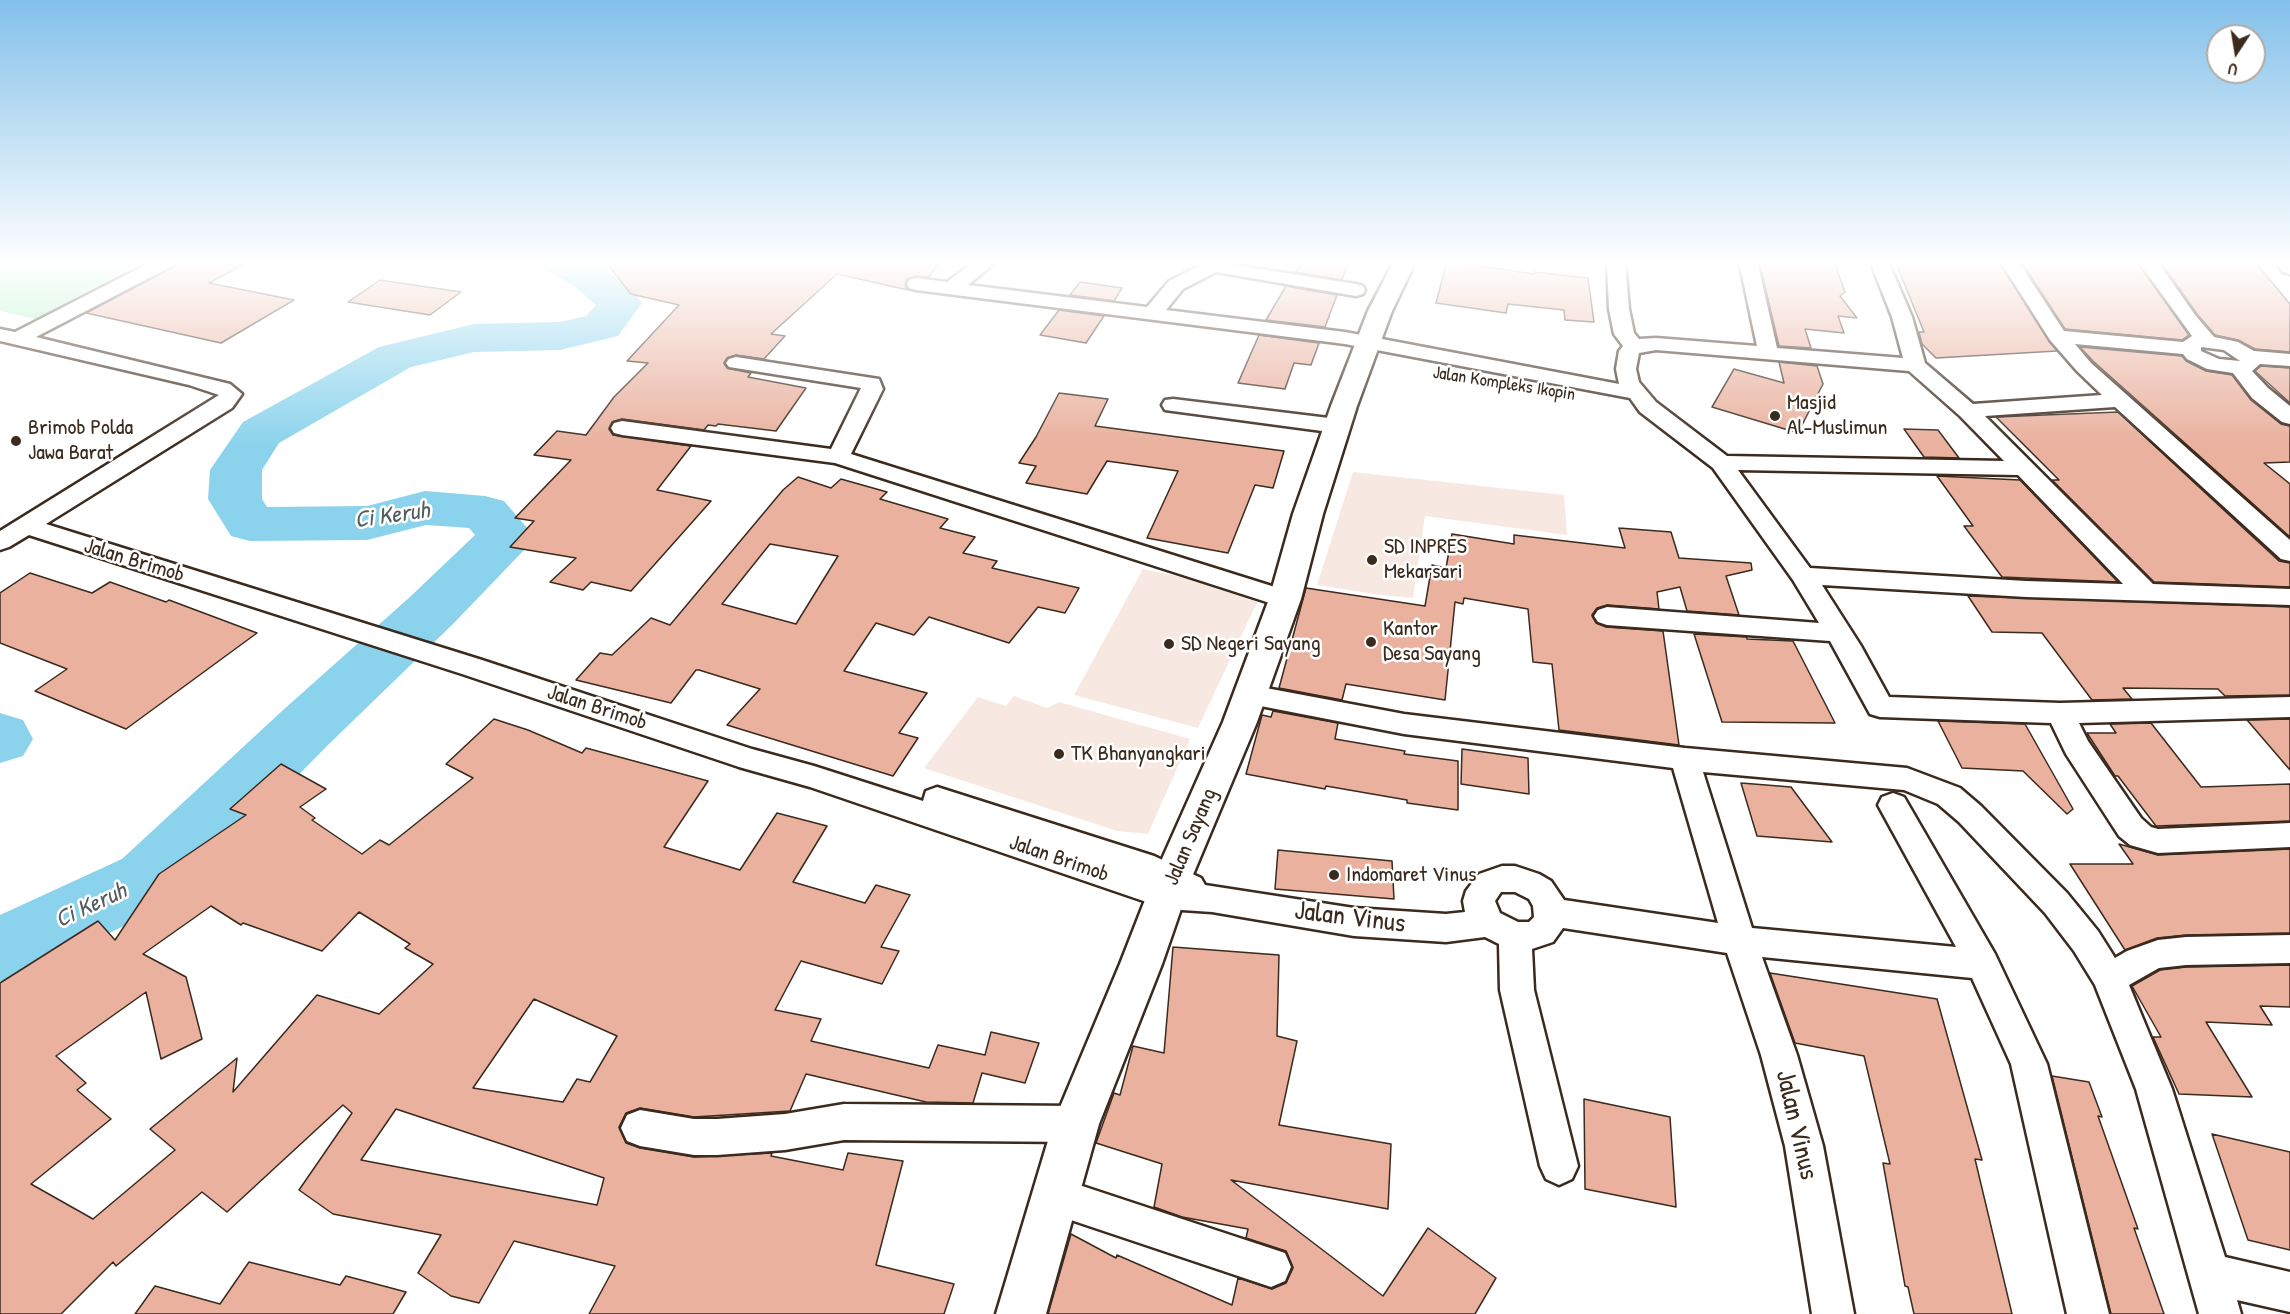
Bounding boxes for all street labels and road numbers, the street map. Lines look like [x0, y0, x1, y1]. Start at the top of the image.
street label: Jalan Kompleks Ikopin [1431, 362, 1577, 406]
street label: Jalan Brimob [81, 533, 187, 589]
street label: Jalan Brimob [544, 679, 650, 737]
street label: Jalan Sayang [1159, 785, 1223, 889]
street label: Jalan Brimob [1006, 830, 1112, 888]
street label: Jalan Vinus [1293, 895, 1407, 941]
street label: Jalan Vinus [1768, 1067, 1824, 1183]

